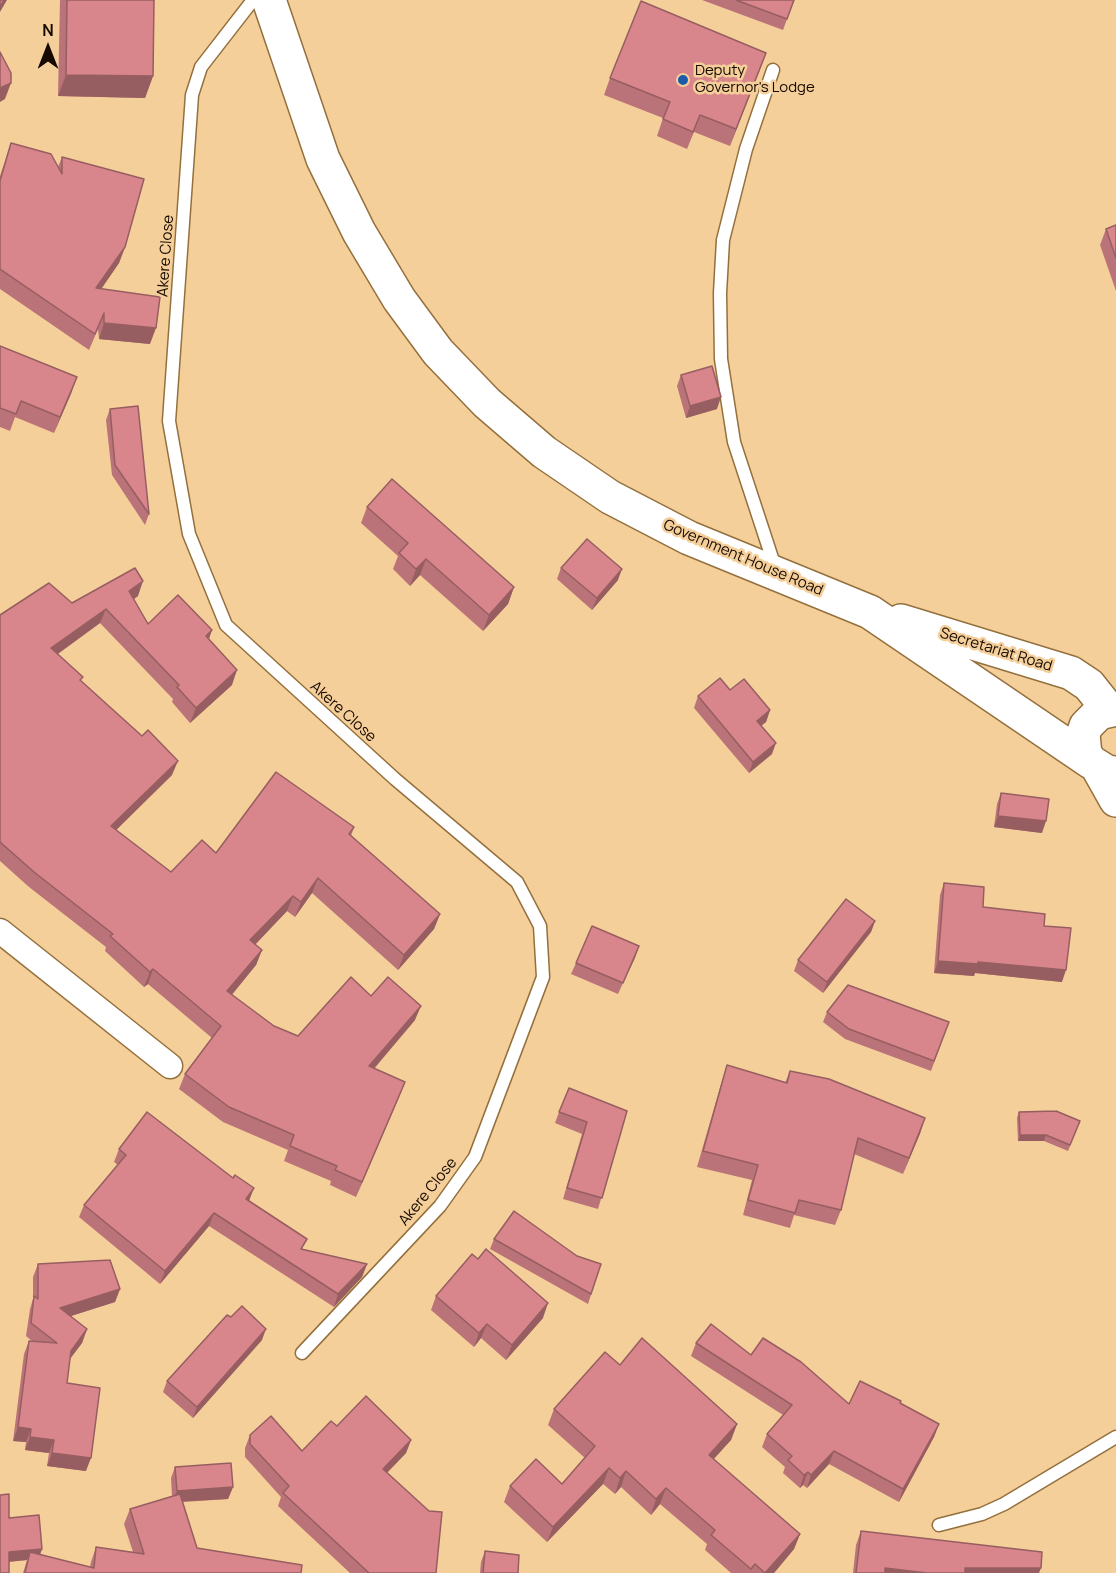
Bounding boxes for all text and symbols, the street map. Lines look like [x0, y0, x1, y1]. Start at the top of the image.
north arrow [18, 18, 78, 78]
text: N [42, 19, 54, 41]
place label: Deputy Governor's Lodge [695, 62, 815, 97]
marker: Deputy Governor's Lodge [676, 73, 690, 87]
street label: Akere Close [154, 214, 178, 298]
street label: Government House Road [660, 516, 826, 600]
street label: Secretariat Road [938, 624, 1054, 676]
street label: Akere Close [306, 678, 380, 746]
street label: Akere Close [395, 1154, 461, 1230]

